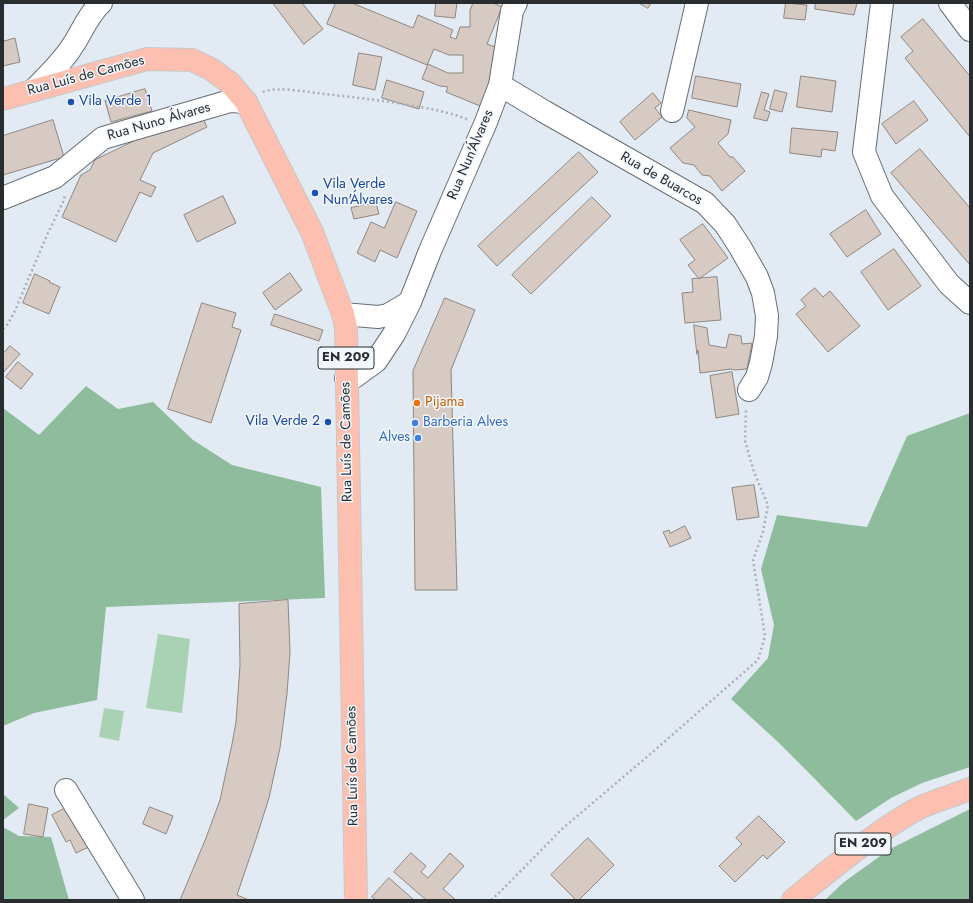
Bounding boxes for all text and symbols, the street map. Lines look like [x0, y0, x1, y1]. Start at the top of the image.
street label: Rua Luís de Camões [26, 52, 146, 100]
place label: Vila Verde 1 [79, 94, 152, 110]
marker: Vila Verde 1 [66, 97, 76, 107]
street label: Rua Nuno Álvares [106, 99, 212, 145]
street label: Rua Nun'Álvares [445, 108, 497, 202]
street label: Rua de Buarcos [617, 149, 705, 209]
place label: Vila Verde Nun'Álvares [323, 177, 393, 210]
marker: Vila Verde Nun'Álvares [310, 188, 320, 198]
road number: EN 209 [318, 347, 374, 369]
street label: Rua Luís de Camões [338, 382, 356, 502]
place label: Pijama [425, 395, 464, 411]
marker: Pijama [412, 398, 422, 408]
place label: Vila Verde 2 [245, 414, 320, 430]
place label: Barberia Alves [423, 415, 508, 431]
marker: Vila Verde 2 [323, 417, 333, 427]
marker: Barberia Alves [410, 418, 420, 428]
place label: Alves [379, 430, 410, 446]
marker: Alves [413, 433, 423, 443]
street label: Rua Luís de Camões [344, 706, 362, 826]
road number: EN 209 [835, 833, 891, 855]

